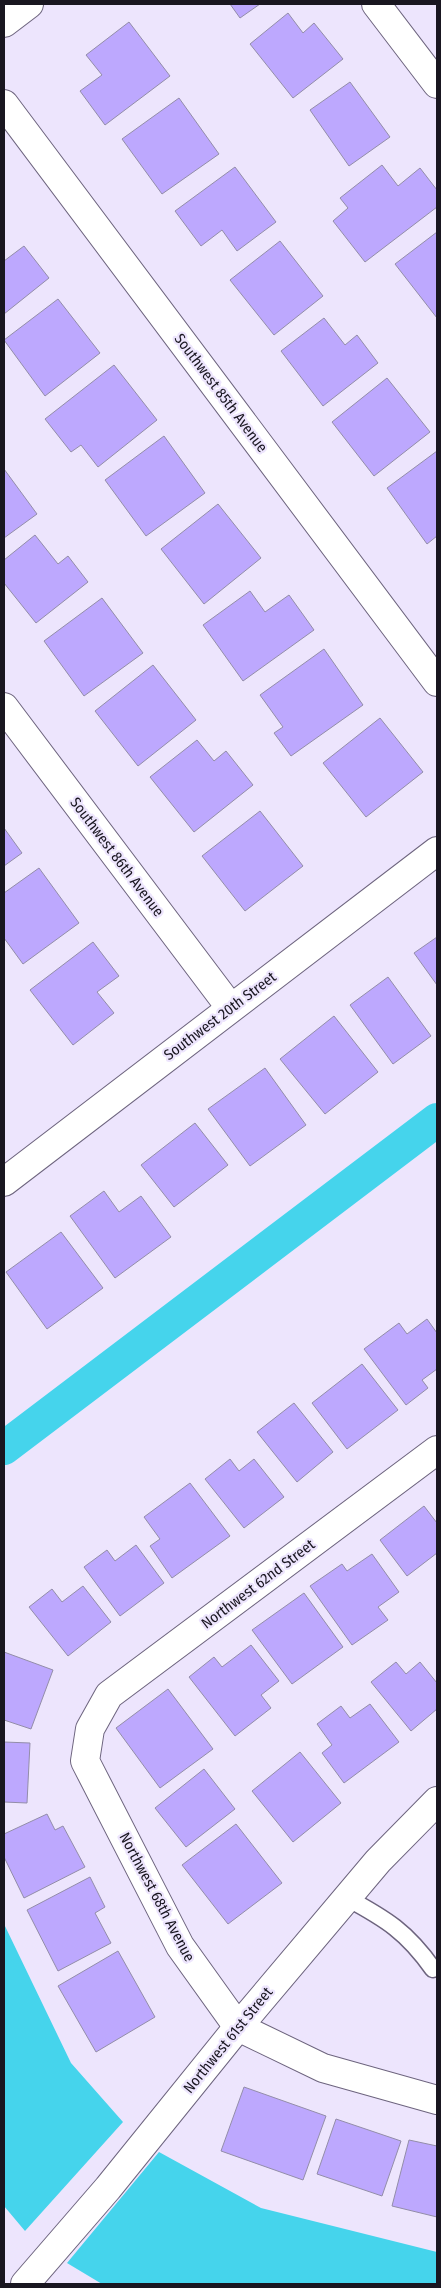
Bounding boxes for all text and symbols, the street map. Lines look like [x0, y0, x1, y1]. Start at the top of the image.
street label: Southwest 85th Avenue [171, 330, 271, 456]
street label: Southwest 86th Avenue [66, 794, 168, 920]
street label: Southwest 20th Street [160, 968, 280, 1064]
street label: Northwest 62nd Street [198, 1535, 318, 1633]
street label: Northwest 68th Avenue [115, 1829, 199, 1965]
street label: Northwest 61st Street [180, 1983, 276, 2097]

